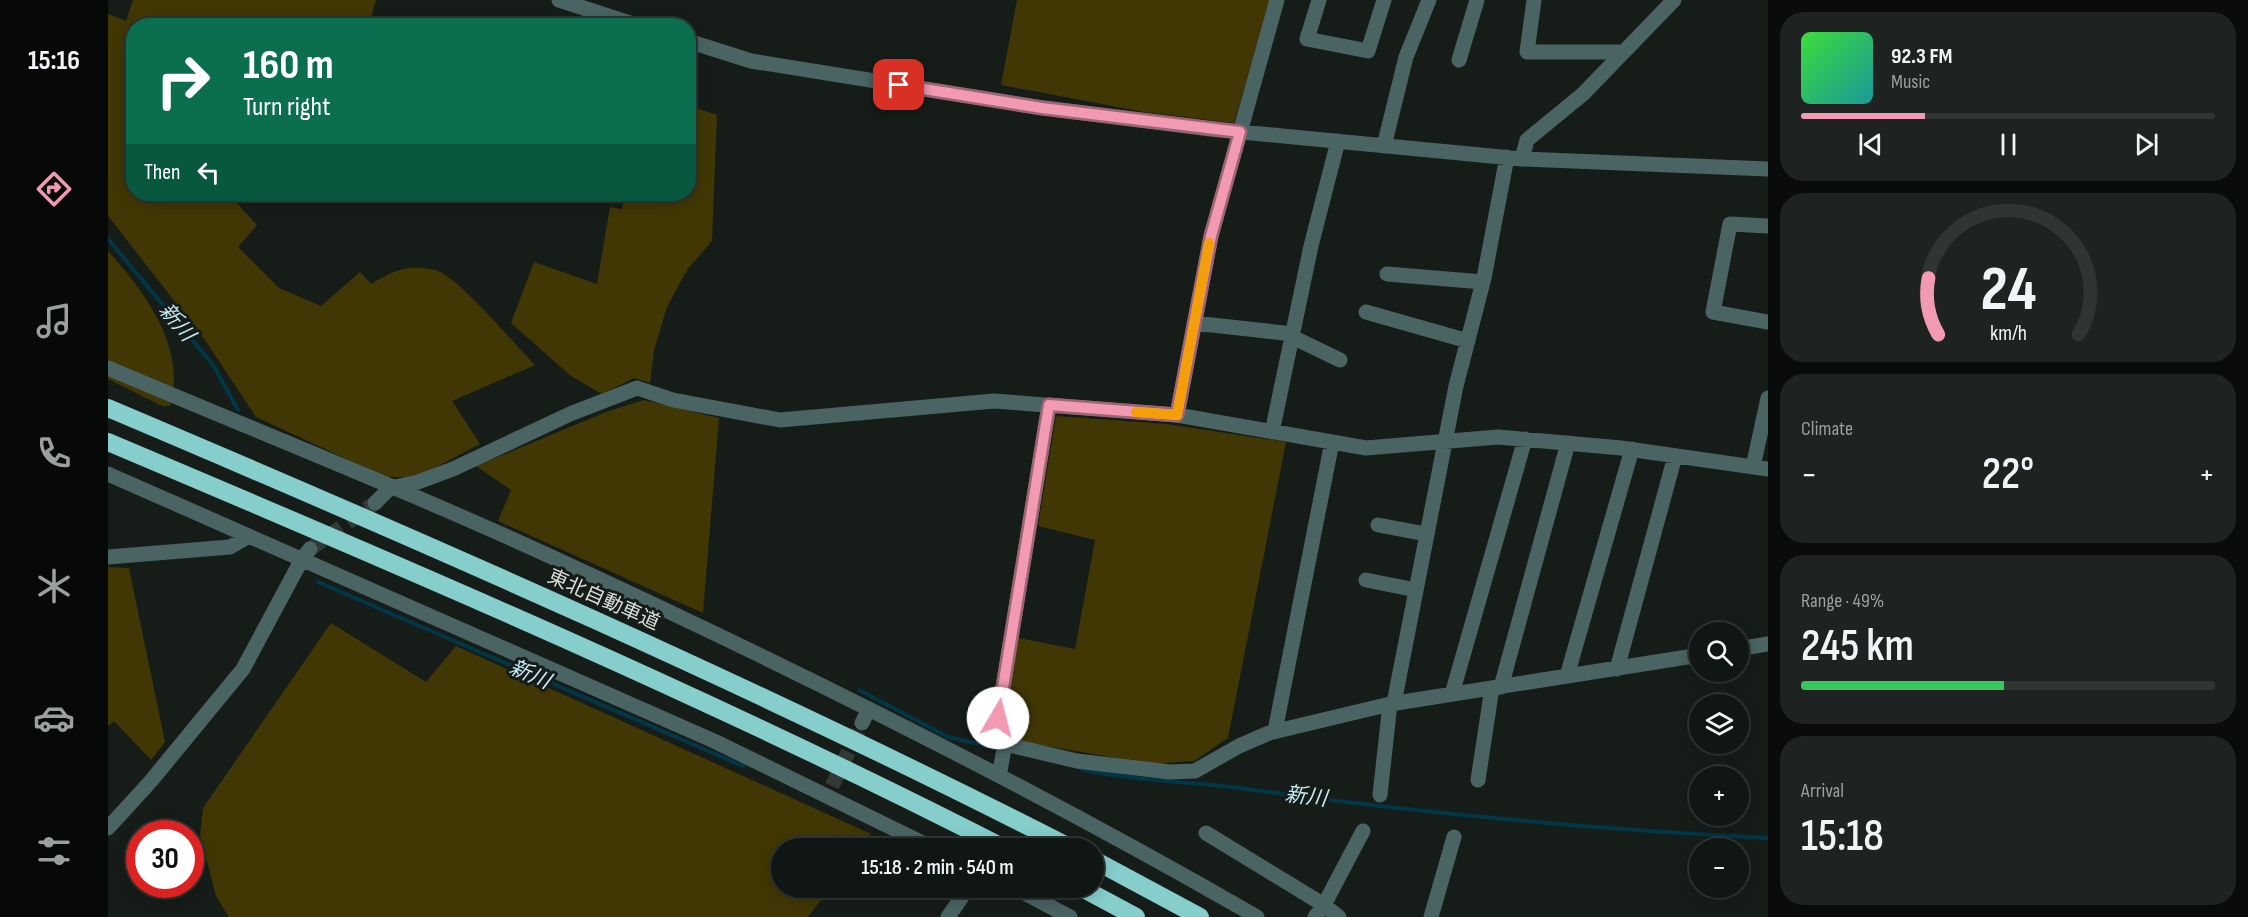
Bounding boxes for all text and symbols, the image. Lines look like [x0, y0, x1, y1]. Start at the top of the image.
text: 160 m [243, 40, 334, 91]
icon: right [144, 42, 222, 120]
text: 92.3 FM [1891, 43, 1953, 70]
text: 15:16 [28, 45, 80, 77]
pin [873, 59, 924, 110]
icon: arrive [882, 68, 915, 101]
text: Music [1891, 70, 1930, 94]
text: Turn right [243, 91, 330, 123]
icon: previous [1854, 128, 1887, 161]
icon: pause [1992, 128, 2025, 161]
icon: next [2130, 128, 2163, 161]
icon: left [192, 156, 225, 189]
text: Then [144, 159, 180, 186]
icon: directions [33, 168, 75, 210]
text: 24 [1980, 253, 2036, 328]
water label: 新川 [154, 298, 201, 348]
icon: music [33, 300, 75, 342]
text: km/h [1989, 321, 2027, 346]
text: Climate [1801, 417, 1853, 441]
icon: phone [33, 432, 75, 474]
text: 22° [1982, 447, 2034, 502]
text: − [1801, 455, 1817, 495]
text: + [2199, 455, 2215, 495]
icon: climate [33, 565, 75, 607]
street label: 東北自動車道 [544, 565, 663, 635]
text: Range · 49% [1801, 589, 1884, 613]
text: 245 km [1801, 619, 1914, 674]
map controls [1689, 622, 1749, 898]
button: search [1689, 622, 1749, 682]
water label: 新川 [506, 655, 556, 695]
position arrow [966, 686, 1030, 750]
button: layers [1689, 694, 1749, 754]
icon: car [33, 697, 75, 739]
button: + [1689, 766, 1749, 826]
text: Arrival [1801, 779, 1844, 803]
water label: 新川 [1284, 782, 1330, 812]
text: 15:18 [1801, 809, 1884, 864]
speed limit sign: 30 [126, 820, 204, 898]
icon: filters [33, 830, 75, 872]
button: − [1689, 838, 1749, 898]
text: 15:18 · 2 min · 540 m [861, 854, 1014, 881]

